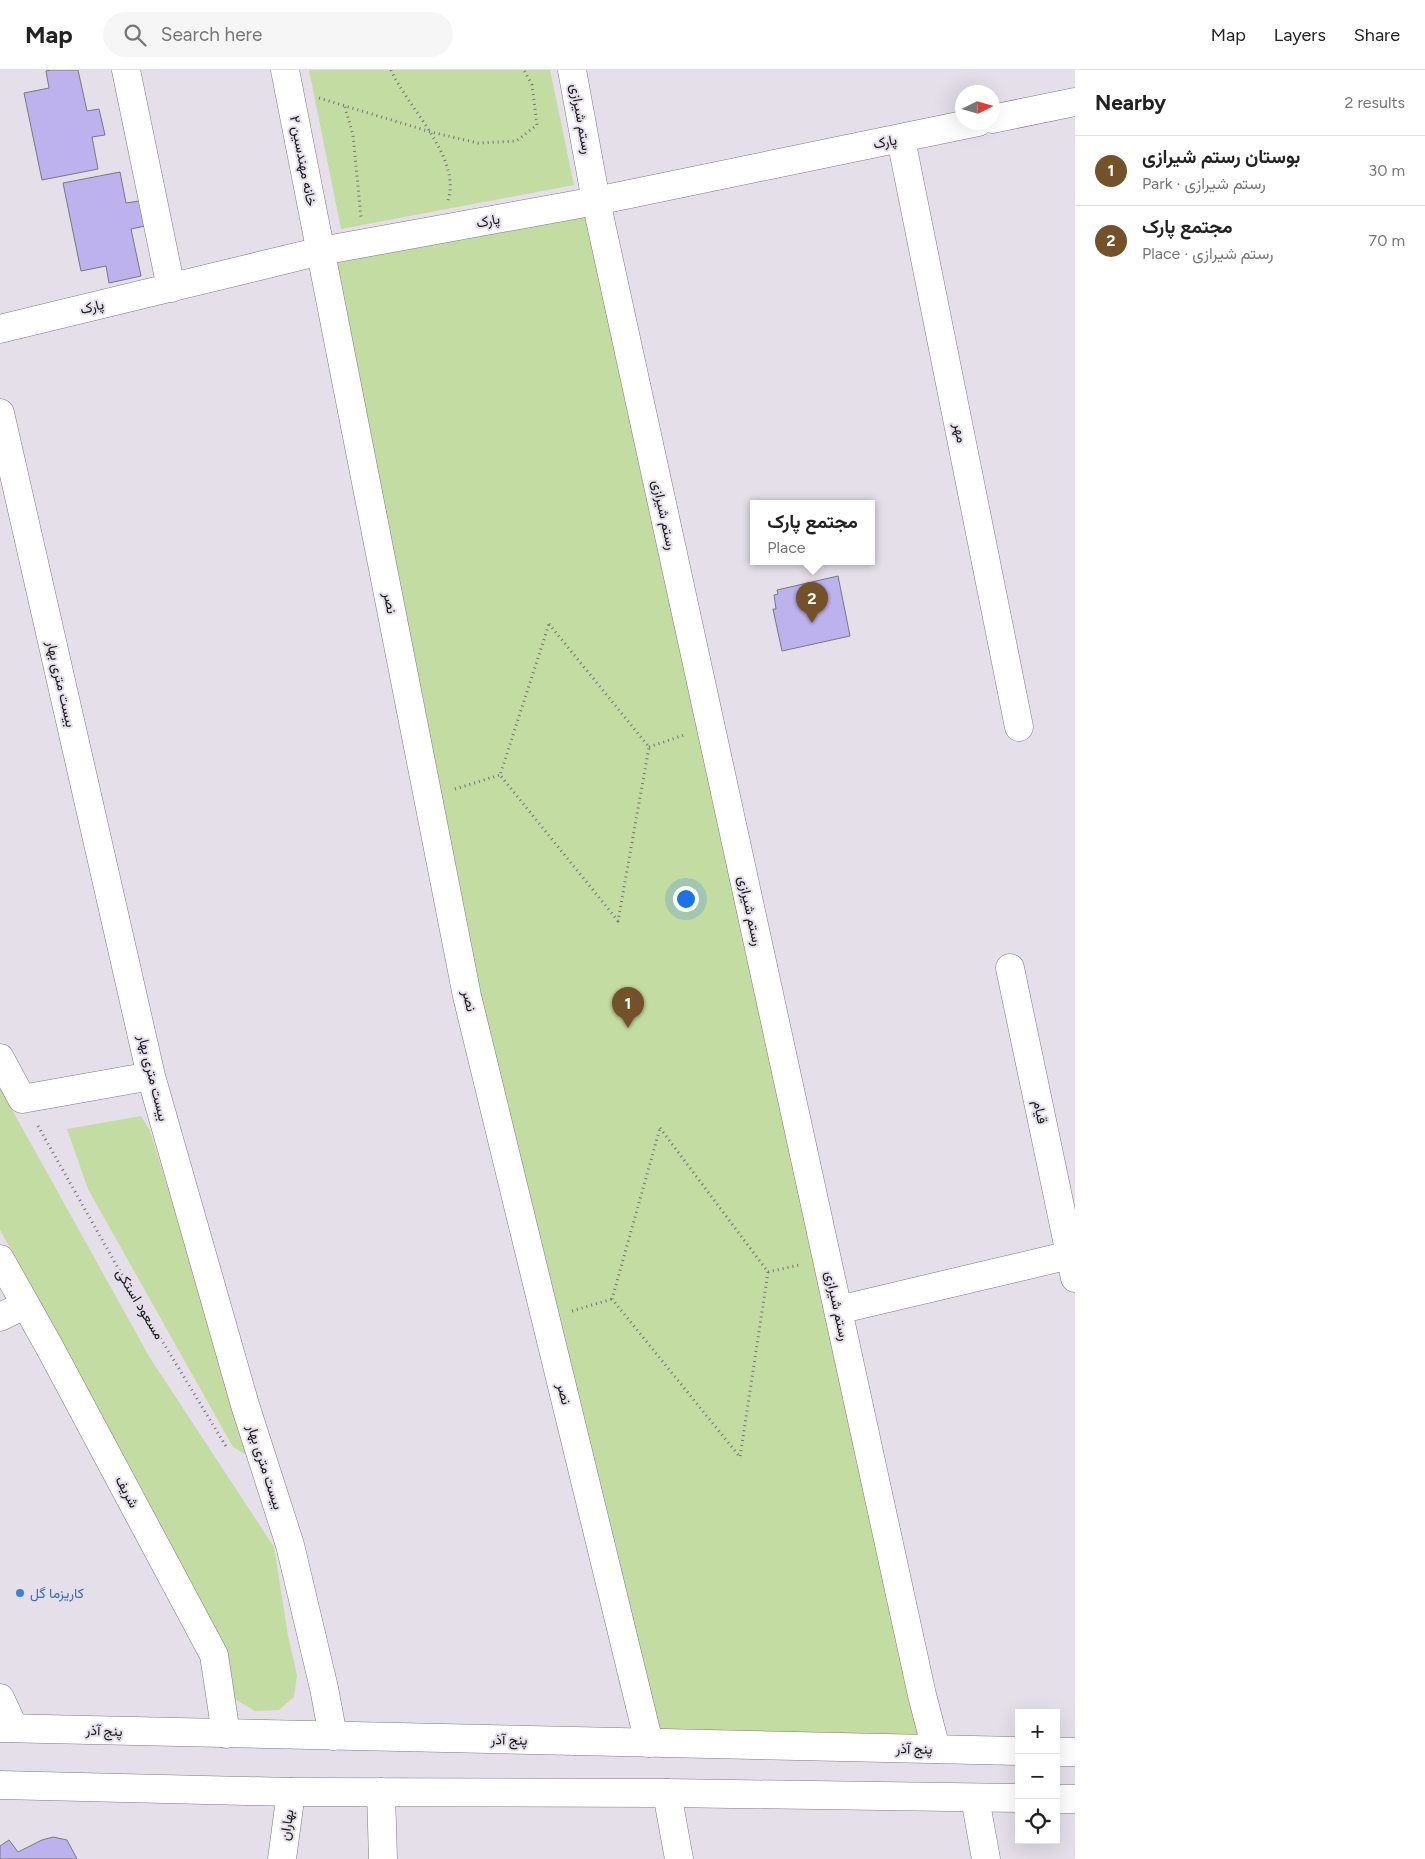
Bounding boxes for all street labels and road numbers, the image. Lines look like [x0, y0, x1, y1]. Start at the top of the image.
street label: رستم شیرازی [566, 83, 596, 156]
street label: خانه مهندسین ۲ [286, 114, 320, 208]
street label: پارک [872, 131, 898, 154]
street label: پارک [475, 210, 501, 233]
street label: پارک [78, 296, 106, 319]
street label: مهر [950, 421, 970, 444]
street label: رستم شیرازی [648, 478, 680, 552]
street label: نصر [379, 590, 400, 615]
street label: بیست متری بهار [43, 638, 79, 729]
street label: رستم شیرازی [734, 874, 766, 948]
street label: نصر [458, 988, 480, 1013]
street label: بیست متری بهار [134, 1032, 172, 1123]
street label: قیام [1029, 1099, 1051, 1125]
street label: مسعود استکی [112, 1266, 168, 1342]
street label: رستم شیرازی [821, 1269, 853, 1343]
street label: نصر [553, 1381, 575, 1406]
street label: بیست متری بهار [243, 1421, 287, 1512]
street label: شریف [112, 1473, 142, 1511]
street label: پنج آذر [84, 1722, 123, 1742]
street label: پنج آذر [489, 1731, 528, 1751]
street label: پنج آذر [894, 1740, 933, 1760]
street label: بهاران [276, 1808, 298, 1842]

